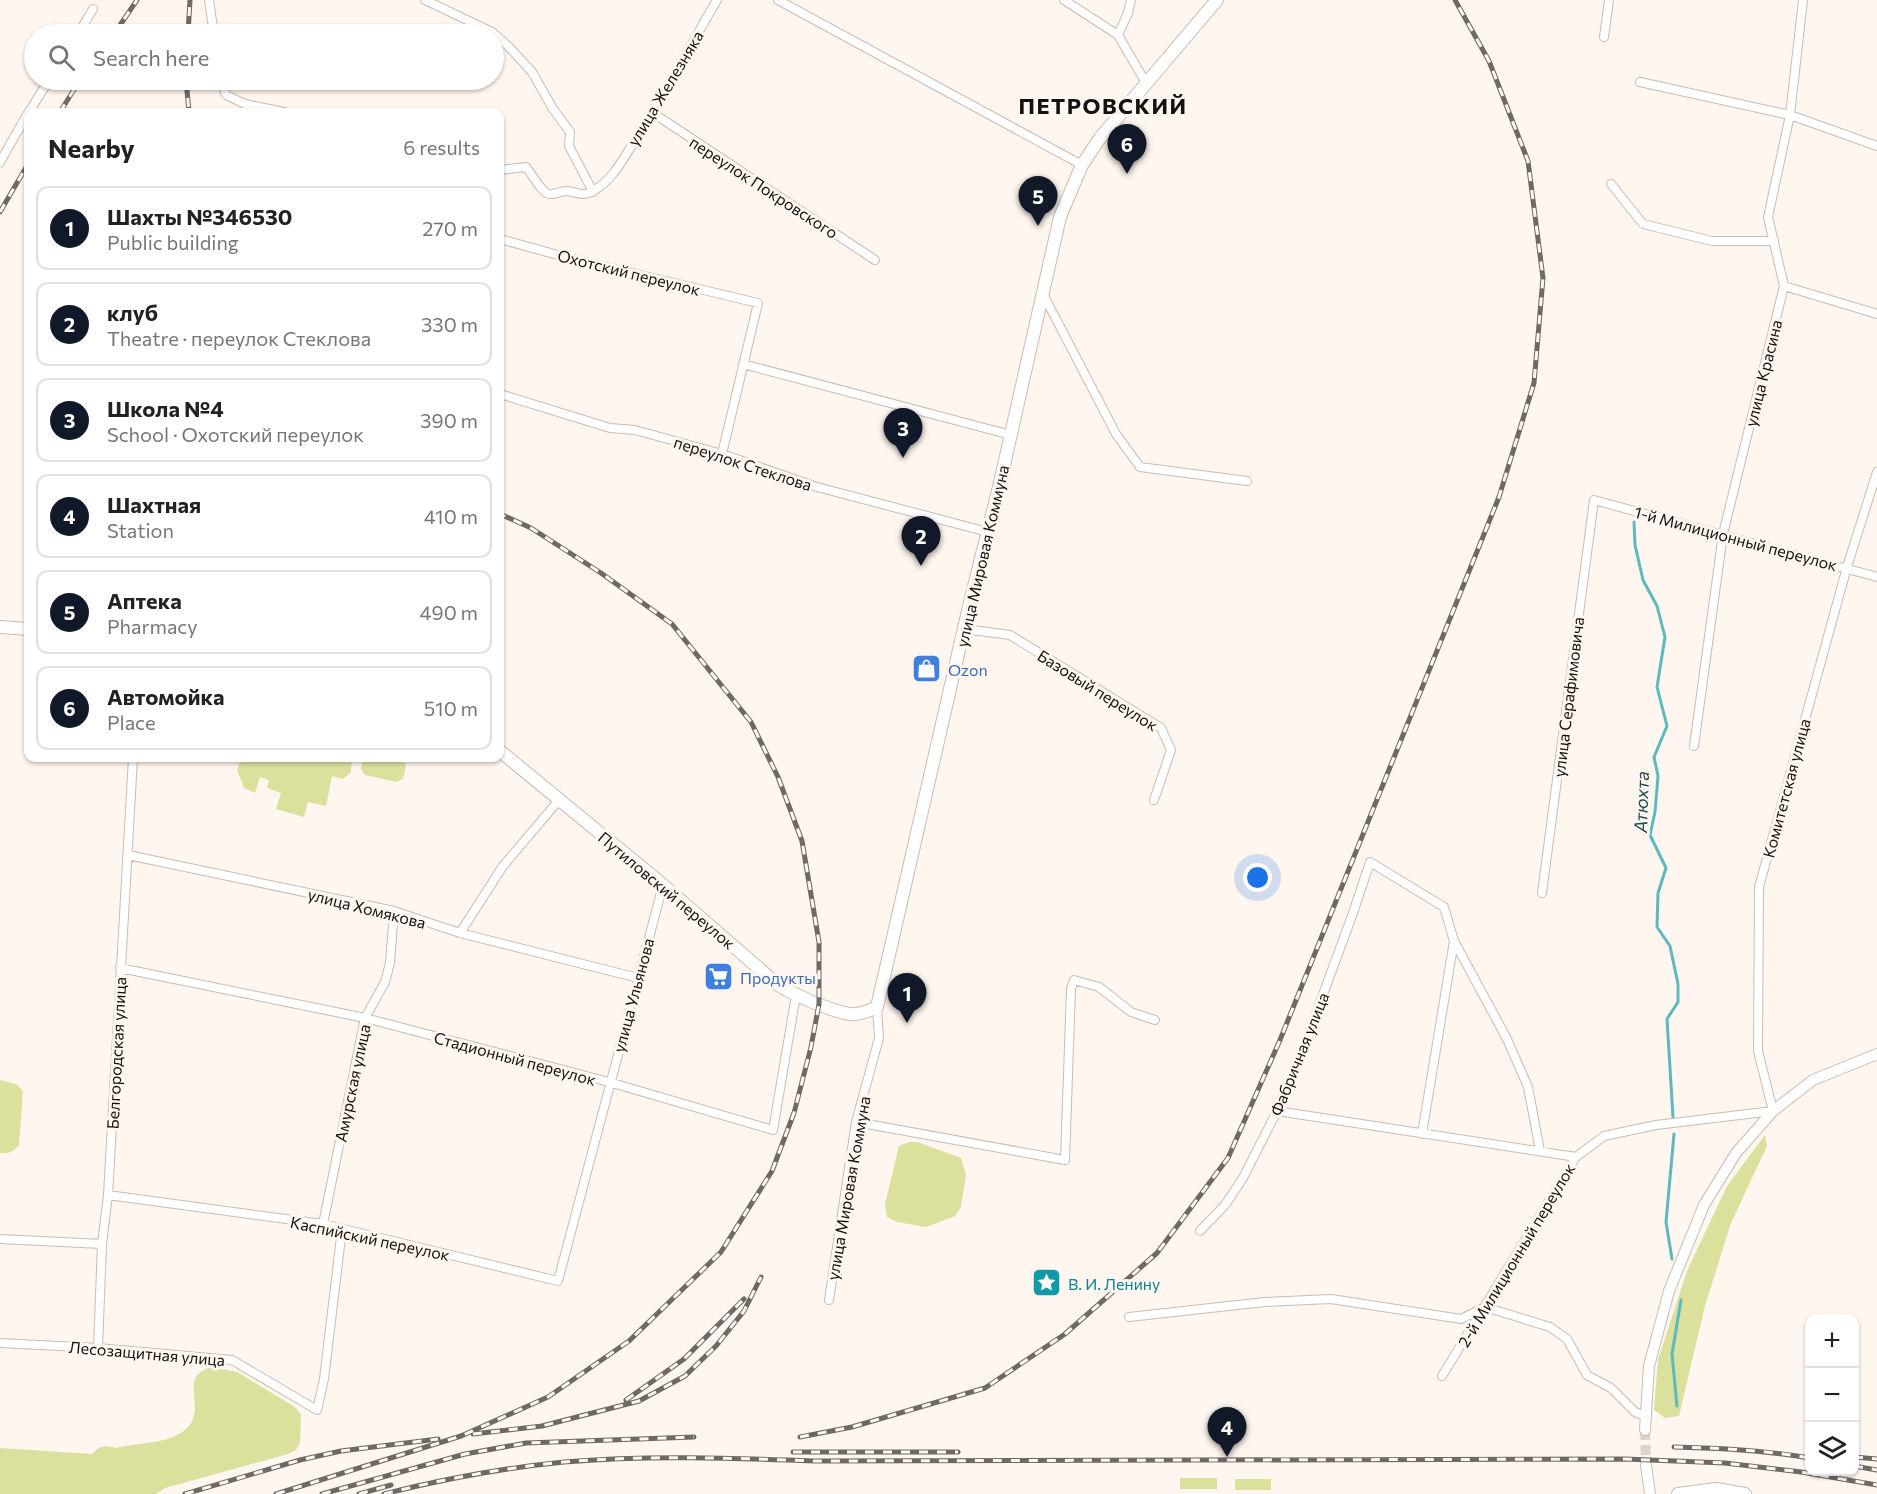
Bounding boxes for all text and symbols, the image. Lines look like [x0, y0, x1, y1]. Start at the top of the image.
search box [24, 24, 504, 90]
street label: улица Железняка [623, 27, 707, 149]
icon: search [45, 41, 78, 74]
text: Search here [93, 44, 209, 71]
district label: ПЕТРОВСКИЙ [1019, 92, 1187, 119]
pin: 6 [1108, 124, 1146, 174]
text: Nearby [48, 132, 135, 163]
street label: переулок Покровского [686, 132, 842, 242]
text: 6 results [403, 135, 480, 159]
pin: 5 [1018, 176, 1058, 226]
text: Шахты №346530 [107, 203, 292, 230]
text: 1 [65, 216, 74, 240]
text: 270 m [422, 216, 478, 240]
text: Public building [107, 230, 239, 254]
street label: Охотский переулок [556, 245, 703, 299]
text: клуб [107, 299, 158, 326]
text: 2 [64, 312, 75, 336]
text: 330 m [421, 312, 478, 336]
street label: улица Красина [1741, 317, 1785, 429]
text: Theatre · переулок Стеклова [107, 326, 371, 350]
text: Школа №4 [107, 395, 224, 422]
text: 3 [64, 408, 75, 432]
text: 390 m [420, 408, 478, 432]
pin: 3 [884, 408, 922, 458]
text: School · Охотский переулок [107, 422, 364, 446]
street label: переулок Стеклова [672, 432, 814, 494]
street label: улица Мировая Коммуна [952, 463, 1012, 649]
text: Шахтная [107, 491, 201, 518]
street label: 1-й Милиционный переулок [1633, 502, 1840, 574]
text: 4 [63, 504, 76, 528]
text: 410 m [424, 504, 478, 528]
pin: 2 [902, 516, 940, 566]
text: Station [107, 518, 174, 542]
text: Аптека [107, 587, 182, 614]
text: 5 [64, 600, 75, 624]
text: 490 m [420, 600, 478, 624]
text: Pharmacy [107, 614, 198, 638]
street label: улица Серафимовича [1549, 616, 1587, 778]
street label: Базовый переулок [1034, 645, 1162, 735]
shop icon: Ozon [911, 653, 943, 685]
place label: Ozon [948, 660, 988, 679]
text: Автомойка [107, 683, 225, 710]
text: 6 [63, 696, 76, 720]
text: 510 m [424, 696, 478, 720]
text: Place [107, 710, 156, 734]
street label: Комитетская улица [1758, 716, 1814, 860]
water label: Атюхта [1629, 771, 1653, 834]
street label: Путиловский переулок [595, 827, 739, 953]
your location [1243, 863, 1272, 892]
street label: улица Хомякова [306, 884, 428, 932]
street label: улица Ульянова [609, 936, 657, 1054]
supermarket icon: Продукты [703, 961, 735, 993]
place label: Продукты [740, 968, 816, 987]
pin: 1 [888, 974, 926, 1023]
street label: Белгородская улица [103, 976, 129, 1130]
street label: Фабричная улица [1266, 990, 1332, 1118]
street label: Амурская улица [330, 1022, 374, 1144]
street label: Стадионный переулок [432, 1027, 599, 1089]
street label: улица Мировая Коммуна [822, 1094, 874, 1282]
street label: 2-й Милиционный переулок [1453, 1159, 1579, 1350]
street label: Каспийский переулок [289, 1212, 452, 1264]
place icon: В. И. Ленину [1031, 1267, 1063, 1299]
place label: В. И. Ленину [1068, 1274, 1160, 1293]
map controls [1805, 1314, 1859, 1476]
button: + [1805, 1314, 1859, 1368]
street label: Лесозащитная улица [68, 1337, 226, 1369]
button: − [1805, 1368, 1859, 1422]
pin: 4 [1208, 1408, 1246, 1457]
button: layers [1805, 1422, 1859, 1476]

